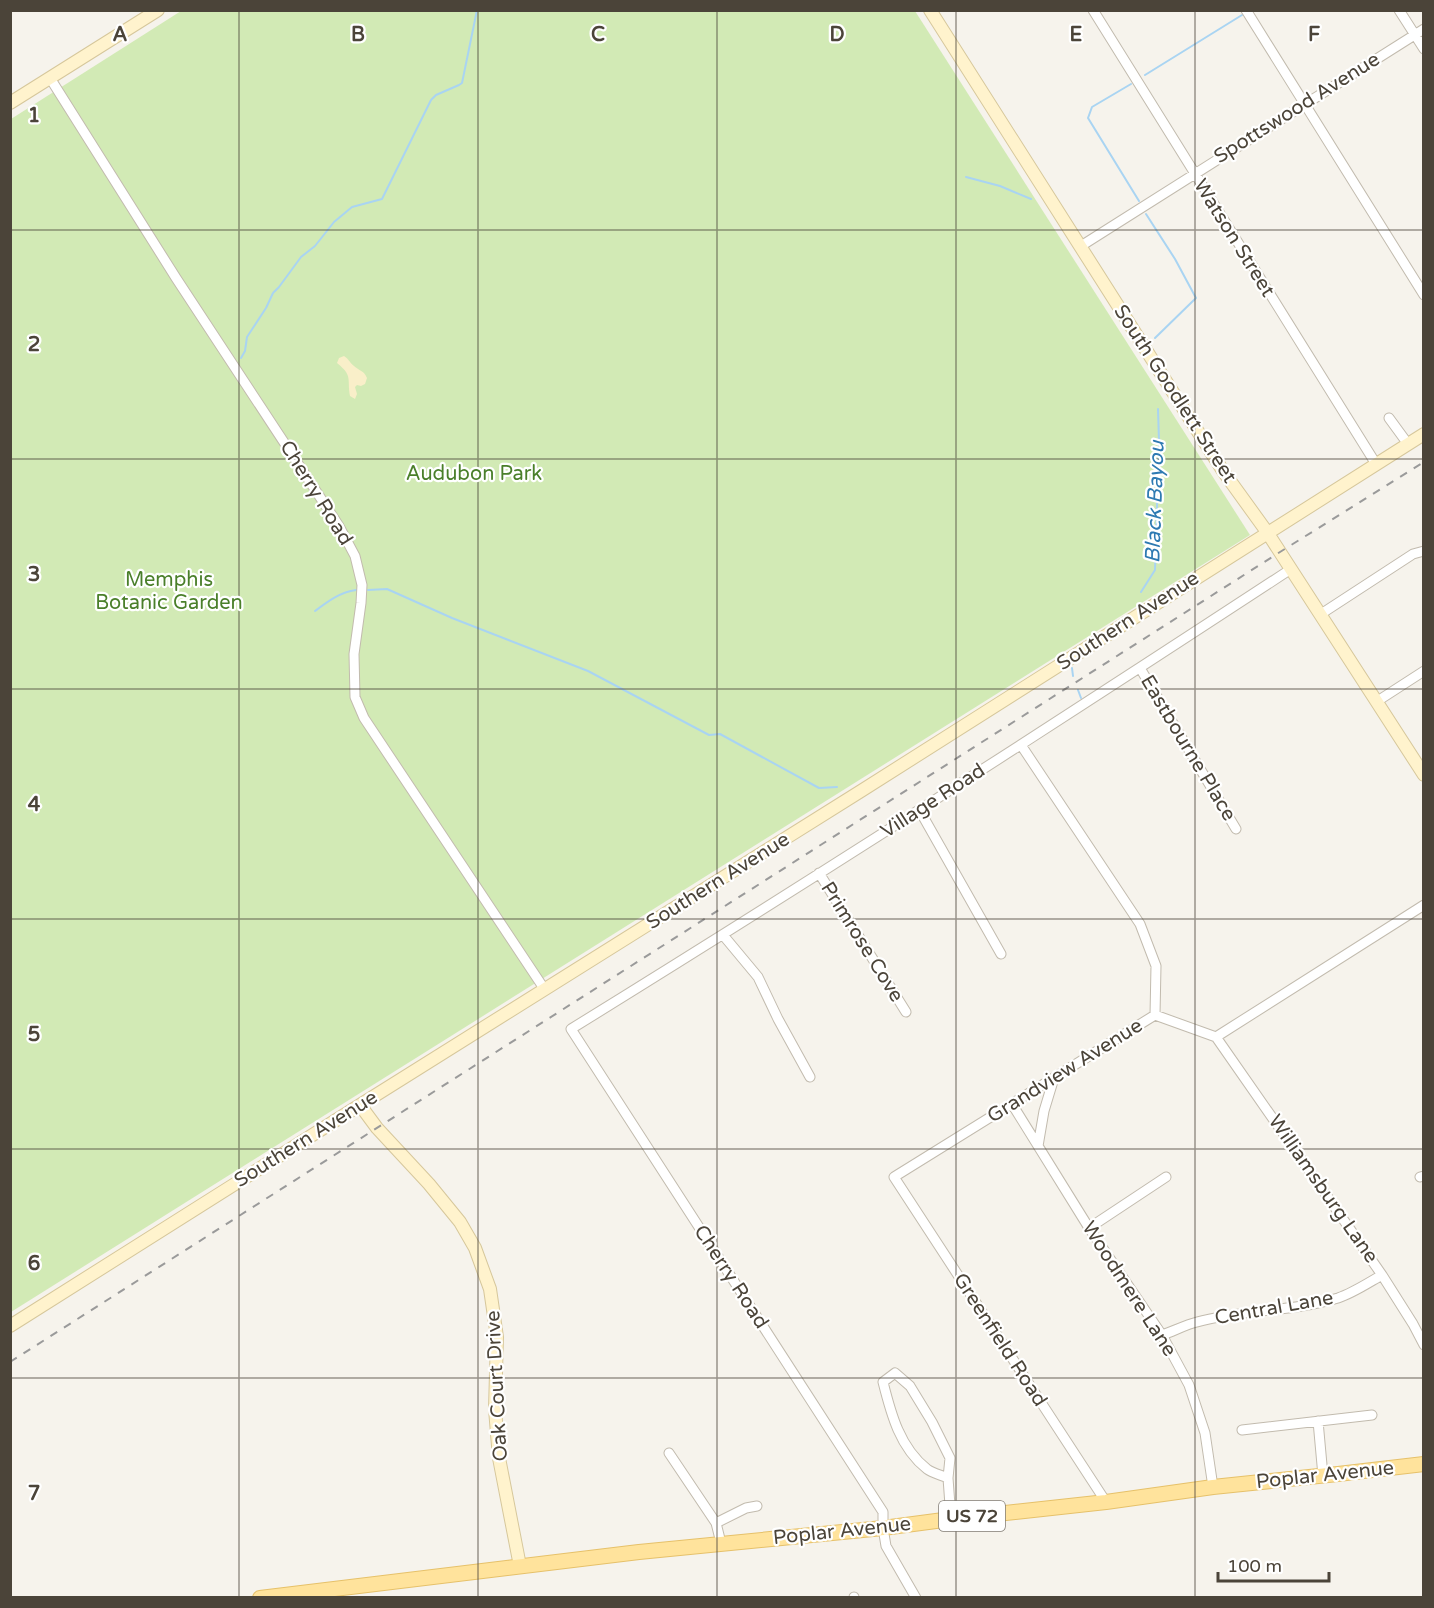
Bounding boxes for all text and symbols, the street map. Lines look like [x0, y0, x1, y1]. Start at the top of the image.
text: A [113, 23, 128, 47]
text: B [351, 23, 365, 47]
text: C [591, 23, 605, 47]
text: D [829, 23, 845, 47]
text: E [1070, 23, 1083, 47]
text: F [1308, 23, 1320, 47]
street label: Spottswood Avenue [1210, 47, 1384, 169]
text: 1 [28, 104, 40, 128]
street label: Watson Street [1188, 175, 1280, 302]
street label: South Goodlett Street [1108, 300, 1242, 488]
text: 2 [28, 333, 40, 357]
street label: Cherry Road [274, 436, 358, 550]
water label: Black Bayou [1140, 439, 1170, 564]
park label: Audubon Park [406, 462, 542, 486]
text: 3 [28, 563, 40, 587]
street label: Southern Avenue [1053, 566, 1203, 676]
park label: Memphis Botanic Garden [95, 568, 243, 615]
street label: Eastbourne Place [1135, 671, 1241, 825]
street label: Village Road [876, 758, 990, 844]
text: 4 [28, 793, 41, 817]
street label: Southern Avenue [642, 827, 794, 935]
street label: Primrose Cove [815, 877, 909, 1007]
street label: Grandview Avenue [983, 1014, 1147, 1128]
text: 5 [28, 1023, 40, 1047]
street label: Southern Avenue [230, 1085, 382, 1193]
street label: Williamsburg Lane [1263, 1110, 1383, 1268]
street label: Woodmere Lane [1076, 1217, 1182, 1361]
street label: Cherry Road [689, 1221, 773, 1333]
text: 6 [28, 1252, 40, 1276]
street label: Greenfield Road [948, 1269, 1052, 1411]
street label: Central Lane [1213, 1286, 1335, 1330]
street label: Oak Court Drive [481, 1310, 513, 1462]
street label: Poplar Avenue [1255, 1456, 1395, 1494]
text: 7 [28, 1482, 40, 1506]
road number: US 72 [939, 1501, 1005, 1531]
street label: Poplar Avenue [772, 1512, 912, 1550]
scale bar [1218, 1545, 1329, 1583]
text: 100 m [1227, 1555, 1282, 1577]

